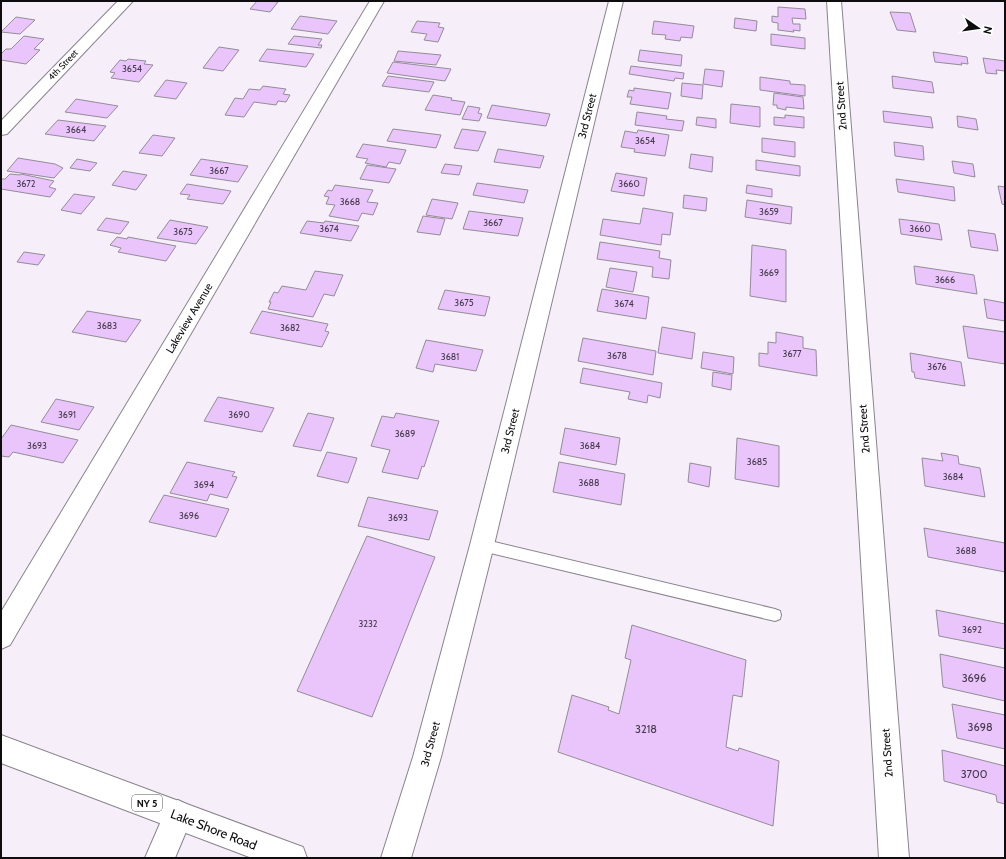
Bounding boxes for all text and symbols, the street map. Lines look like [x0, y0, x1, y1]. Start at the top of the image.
north arrow [958, 8, 998, 48]
text: N [980, 25, 995, 36]
street label: 4th Street [45, 47, 80, 82]
house number: 3654 [122, 63, 142, 74]
street label: 2nd Street [832, 81, 850, 131]
street label: 3rd Street [575, 92, 599, 140]
house number: 3664 [66, 124, 86, 135]
house number: 3654 [635, 135, 655, 146]
house number: 3667 [209, 165, 229, 176]
house number: 3672 [16, 178, 36, 189]
house number: 3660 [618, 178, 640, 189]
house number: 3668 [340, 196, 360, 207]
house number: 3659 [759, 206, 779, 217]
house number: 3667 [483, 217, 503, 228]
house number: 3674 [319, 223, 339, 234]
house number: 3660 [909, 223, 931, 234]
house number: 3675 [173, 226, 193, 237]
house number: 3669 [759, 267, 779, 278]
house number: 3666 [935, 274, 955, 285]
street label: Lakeview Avenue [162, 280, 216, 356]
house number: 3675 [454, 297, 474, 308]
house number: 3674 [614, 298, 634, 309]
house number: 3683 [97, 320, 117, 331]
house number: 3682 [280, 322, 300, 333]
house number: 3677 [783, 348, 802, 359]
house number: 3678 [607, 350, 627, 361]
house number: 3681 [441, 351, 459, 362]
house number: 3676 [927, 361, 947, 372]
street label: 2nd Street [855, 404, 873, 454]
street label: 3rd Street [498, 407, 522, 455]
house number: 3691 [58, 409, 76, 420]
house number: 3690 [228, 409, 250, 420]
house number: 3689 [395, 428, 415, 439]
house number: 3693 [27, 440, 47, 451]
house number: 3684 [580, 440, 600, 451]
house number: 3685 [747, 456, 767, 467]
house number: 3684 [943, 471, 963, 482]
house number: 3688 [579, 477, 599, 488]
house number: 3694 [194, 479, 214, 490]
house number: 3696 [179, 510, 199, 521]
house number: 3693 [388, 512, 408, 523]
house number: 3688 [956, 545, 976, 556]
house number: 3232 [358, 618, 378, 629]
house number: 3692 [962, 624, 982, 635]
house number: 3696 [962, 671, 986, 685]
street label: 3rd Street [417, 720, 443, 768]
house number: 3698 [967, 720, 993, 734]
house number: 3218 [635, 722, 657, 736]
street label: 2nd Street [878, 728, 896, 778]
house number: 3700 [961, 767, 988, 781]
road number: NY 5 [132, 795, 162, 811]
street label: Lake Shore Road [169, 805, 259, 853]

